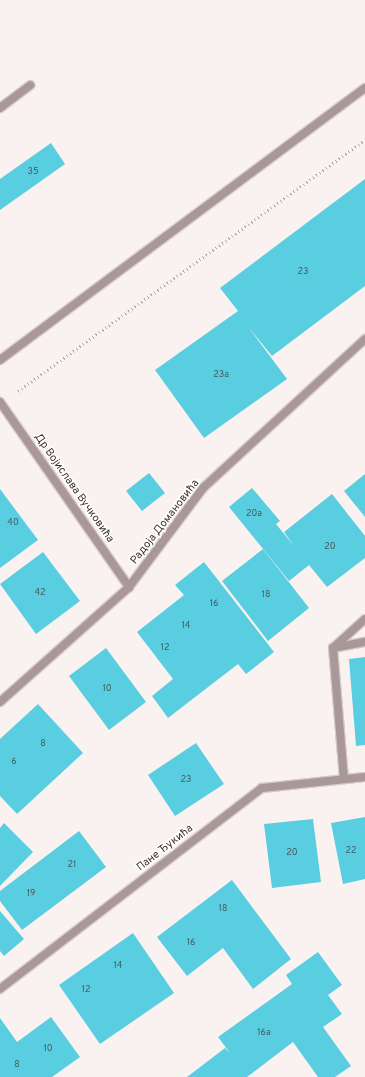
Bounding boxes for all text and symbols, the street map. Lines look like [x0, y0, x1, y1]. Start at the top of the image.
house number: 35 [27, 167, 39, 177]
house number: 23 [298, 267, 308, 277]
house number: 23a [213, 370, 229, 380]
street label: Др Војислава Вучковића [31, 431, 117, 545]
street label: Радоја Домановића [128, 477, 202, 567]
house number: 20a [246, 509, 262, 519]
house number: 40 [7, 518, 19, 528]
house number: 20 [324, 542, 336, 552]
house number: 42 [34, 588, 46, 598]
house number: 18 [262, 590, 270, 600]
house number: 16 [210, 599, 218, 609]
house number: 14 [182, 621, 190, 631]
house number: 12 [161, 643, 169, 653]
house number: 10 [102, 684, 112, 694]
house number: 8 [40, 739, 46, 749]
house number: 6 [11, 757, 17, 767]
house number: 23 [181, 775, 191, 785]
street label: Пане Ђукића [134, 822, 196, 874]
house number: 22 [345, 846, 357, 856]
house number: 20 [286, 848, 298, 858]
house number: 21 [68, 860, 76, 870]
house number: 19 [27, 889, 35, 899]
house number: 18 [219, 904, 227, 914]
house number: 16 [187, 938, 195, 948]
house number: 14 [114, 961, 122, 971]
house number: 12 [82, 985, 90, 995]
house number: 16a [257, 1028, 271, 1038]
house number: 10 [43, 1044, 53, 1054]
house number: 8 [14, 1060, 20, 1070]

